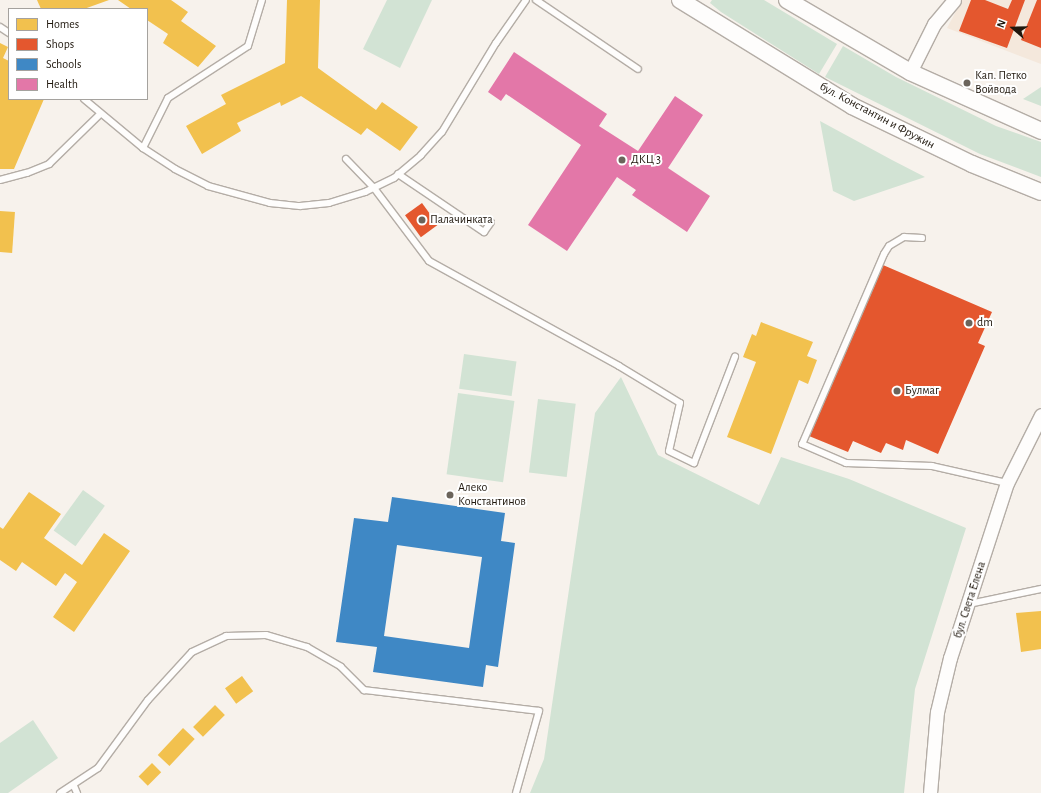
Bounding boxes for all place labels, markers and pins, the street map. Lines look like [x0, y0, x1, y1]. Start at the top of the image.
place label: Кап. Петко Войвода [975, 69, 1027, 97]
marker: Кап. Петко Войвода [962, 78, 972, 88]
place label: ДКЦ 3 [631, 153, 661, 167]
marker: ДКЦ 3 [616, 154, 628, 166]
place label: Палачинката [430, 213, 493, 227]
marker: Палачинката [417, 215, 427, 225]
place label: dm [977, 316, 993, 330]
marker: dm [964, 318, 974, 328]
place label: Булмаг [905, 384, 939, 398]
marker: Булмаг [892, 386, 902, 396]
place label: Алеко Константинов [458, 481, 526, 509]
marker: Алеко Константинов [445, 490, 455, 500]

